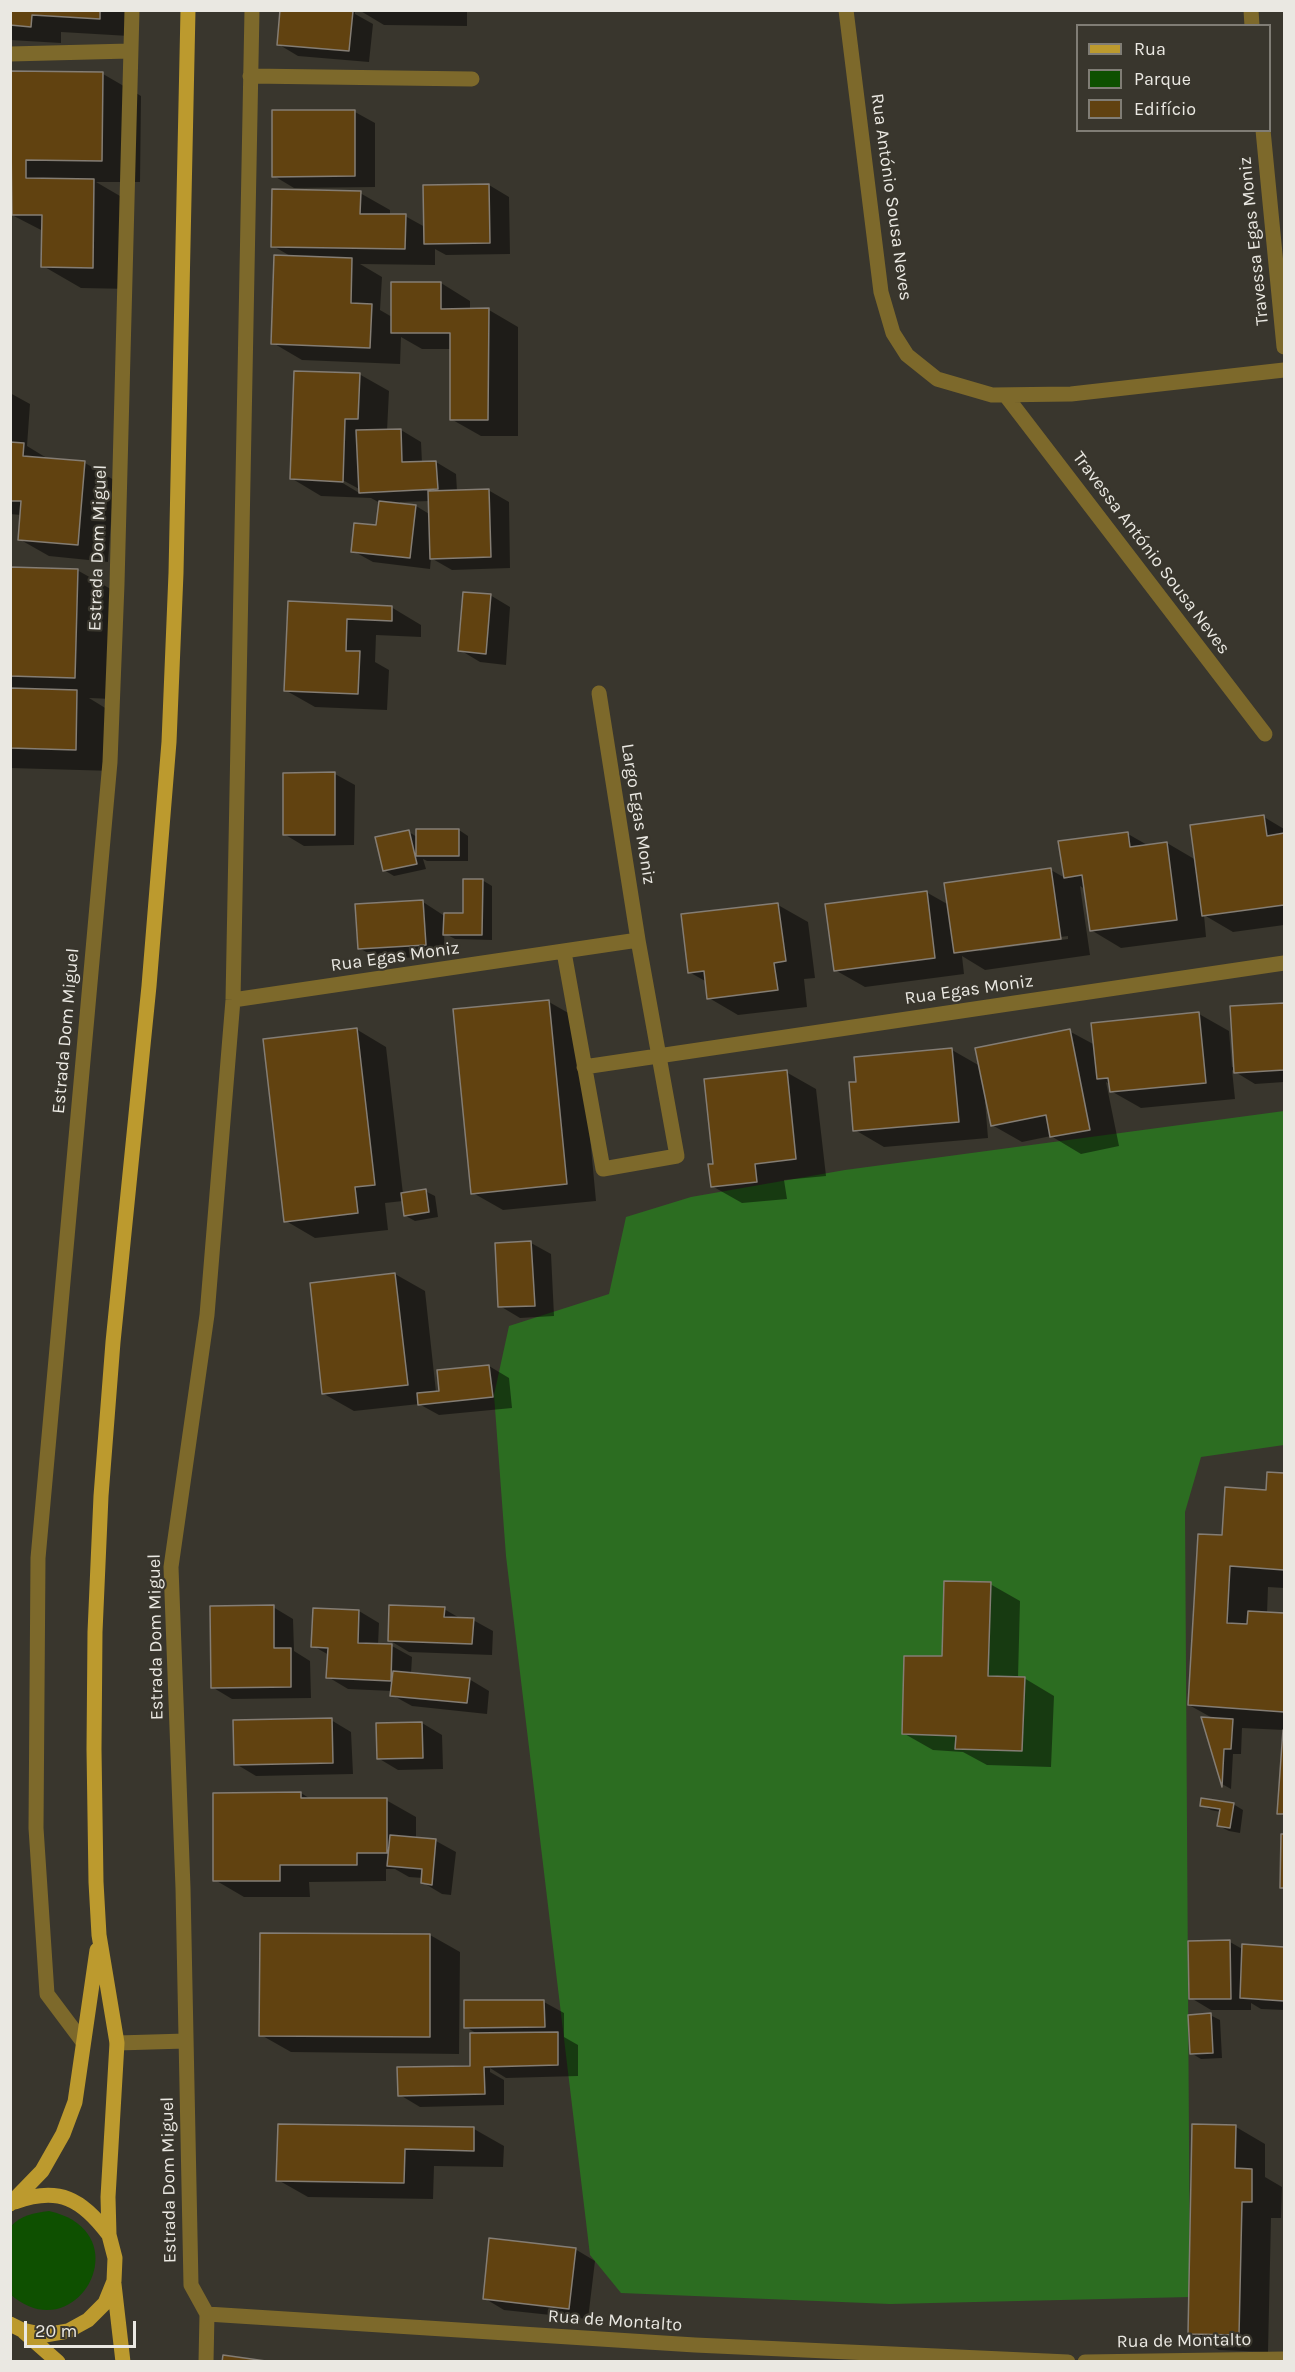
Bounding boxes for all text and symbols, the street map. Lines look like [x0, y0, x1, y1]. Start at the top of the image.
legend [1076, 24, 1271, 132]
text: Rua [1134, 38, 1166, 60]
text: Parque [1134, 68, 1191, 90]
street label: Rua António Sousa Neves [866, 92, 916, 302]
text: Edifício [1134, 98, 1196, 120]
street label: Travessa Egas Moniz [1234, 156, 1274, 326]
street label: Travessa António Sousa Neves [1068, 447, 1234, 659]
street label: Estrada Dom Miguel [84, 464, 112, 632]
street label: Largo Egas Moniz [616, 742, 660, 886]
street label: Rua Egas Moniz [329, 937, 461, 977]
street label: Estrada Dom Miguel [48, 947, 84, 1115]
street label: Rua Egas Moniz [903, 970, 1035, 1010]
street label: Estrada Dom Miguel [144, 1554, 168, 1720]
street label: Estrada Dom Miguel [157, 2097, 181, 2263]
street label: Rua de Montalto [547, 2306, 683, 2336]
scale bar [27, 2309, 140, 2347]
text: 20 m [35, 2320, 77, 2342]
street label: Rua de Montalto [1117, 2329, 1251, 2353]

